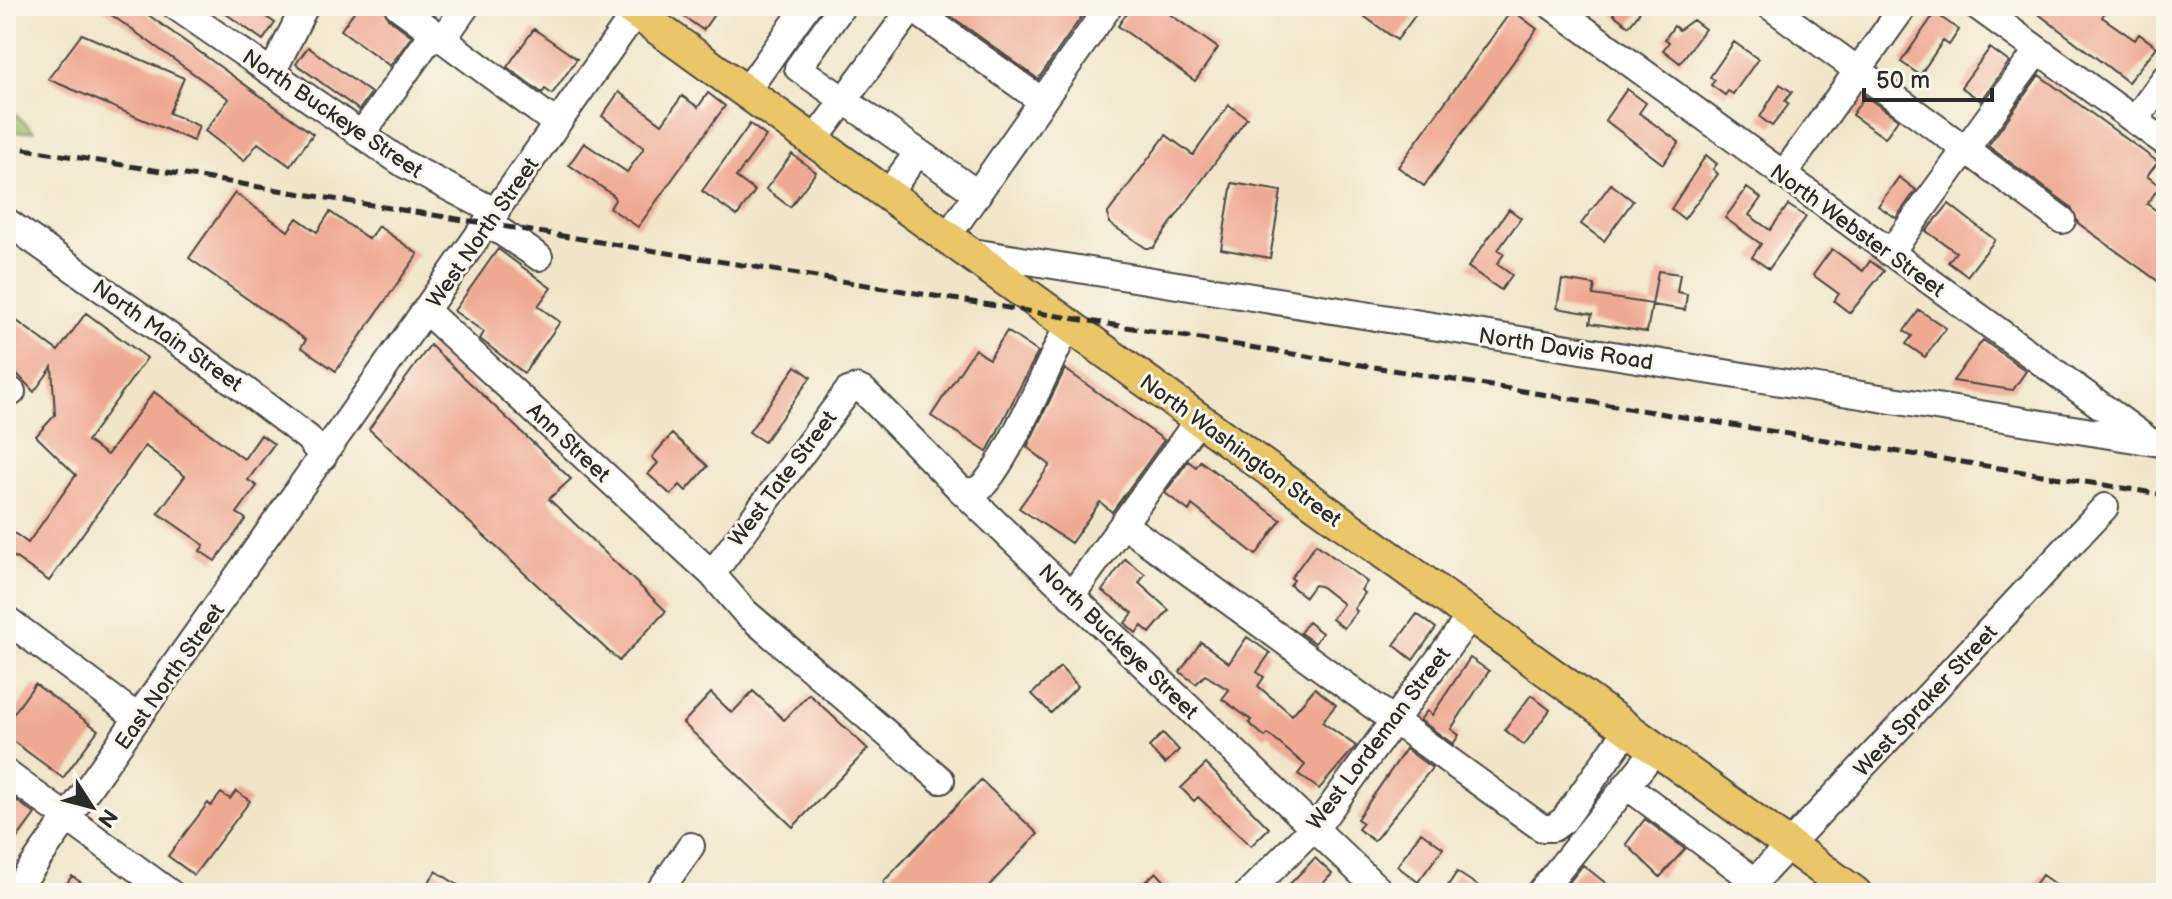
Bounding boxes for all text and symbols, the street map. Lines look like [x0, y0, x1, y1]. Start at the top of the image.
street label: North Buckeye Street [237, 44, 428, 185]
scale bar [1864, 52, 1992, 102]
text: 50 m [1876, 66, 1930, 95]
street label: West North Street [421, 152, 545, 313]
street label: North Webster Street [1765, 159, 1950, 304]
street label: North Main Street [87, 274, 248, 398]
street label: North Davis Road [1477, 322, 1655, 377]
street label: North Washington Street [1134, 369, 1346, 534]
street label: Ann Street [521, 398, 615, 489]
street label: West Tate Street [723, 405, 843, 552]
street label: North Buckeye Street [1032, 559, 1204, 726]
street label: East North Street [110, 598, 231, 755]
street label: West Spraker Street [1849, 619, 2004, 783]
street label: West Lordeman Street [1302, 642, 1457, 836]
north arrow [52, 767, 132, 847]
text: N [91, 803, 123, 832]

